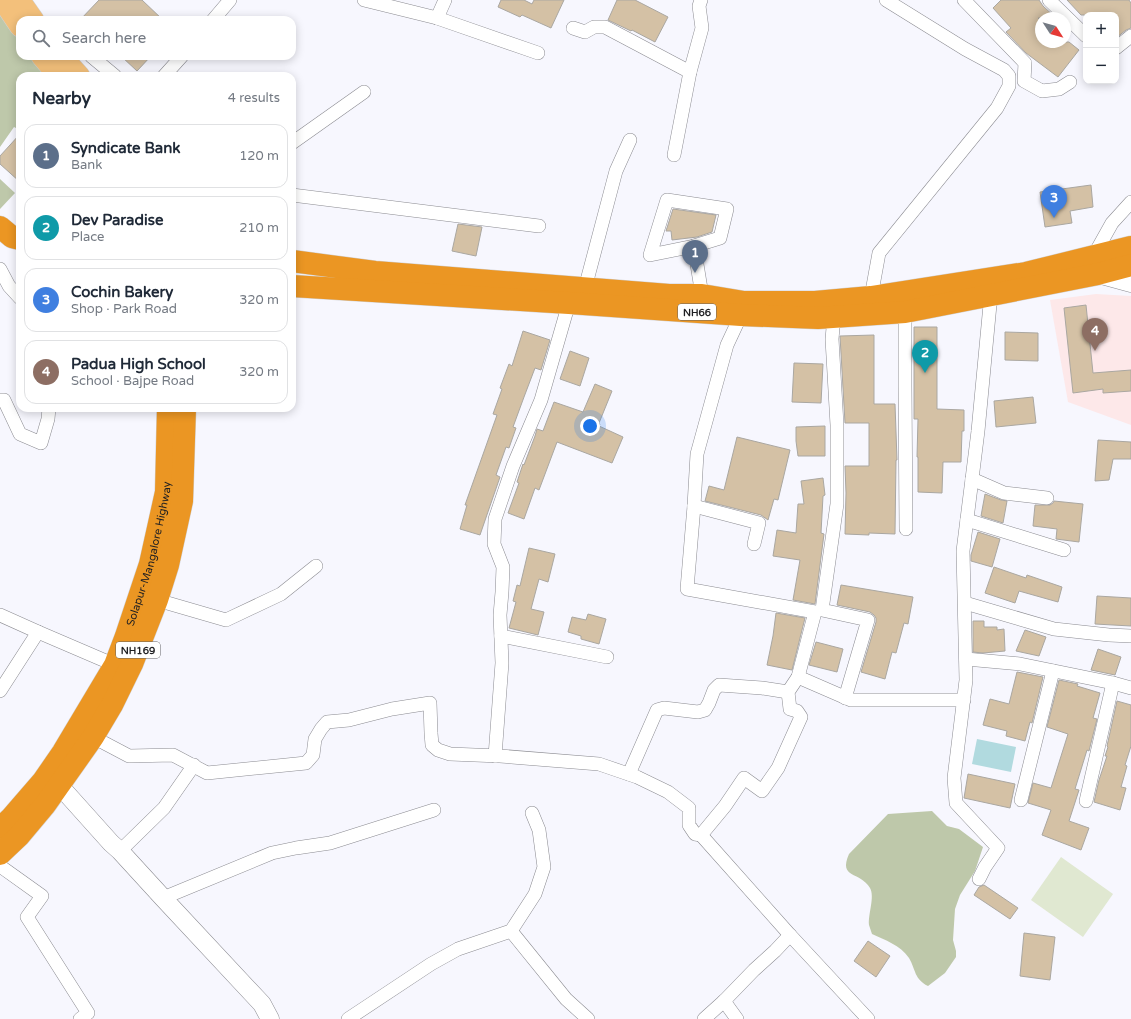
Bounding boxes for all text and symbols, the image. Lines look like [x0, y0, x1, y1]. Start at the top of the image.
north arrow [1035, 12, 1071, 48]
map controls [1083, 12, 1119, 84]
button: + [1083, 12, 1119, 48]
search box [16, 16, 296, 60]
icon: search [30, 27, 52, 49]
text: Search here [62, 29, 146, 47]
button: − [1083, 48, 1119, 84]
text: Nearby [32, 88, 91, 109]
text: 4 results [228, 90, 280, 106]
text: Syndicate Bank [71, 139, 181, 157]
text: 1 [42, 148, 50, 164]
text: 120 m [239, 148, 279, 164]
text: Bank [71, 157, 102, 173]
pin: 3 [1041, 185, 1067, 218]
text: Dev Paradise [71, 211, 163, 229]
text: 2 [42, 220, 50, 236]
text: 210 m [239, 220, 279, 236]
text: Place [71, 229, 104, 245]
pin: 1 [682, 240, 708, 273]
text: Cochin Bakery [71, 283, 173, 301]
text: 3 [42, 292, 50, 308]
text: 320 m [239, 292, 279, 308]
text: Shop · Park Road [71, 301, 177, 317]
road number: NH66 [678, 304, 716, 320]
pin: 4 [1082, 318, 1108, 351]
pin: 2 [912, 340, 938, 373]
text: Padua High School [71, 355, 206, 373]
text: 4 [42, 364, 50, 380]
text: 320 m [239, 364, 279, 380]
text: School · Bajpe Road [71, 373, 194, 389]
your location [580, 416, 600, 436]
street label: Solapur-Mangalore Highway [124, 481, 173, 628]
road number: NH169 [116, 642, 160, 658]

